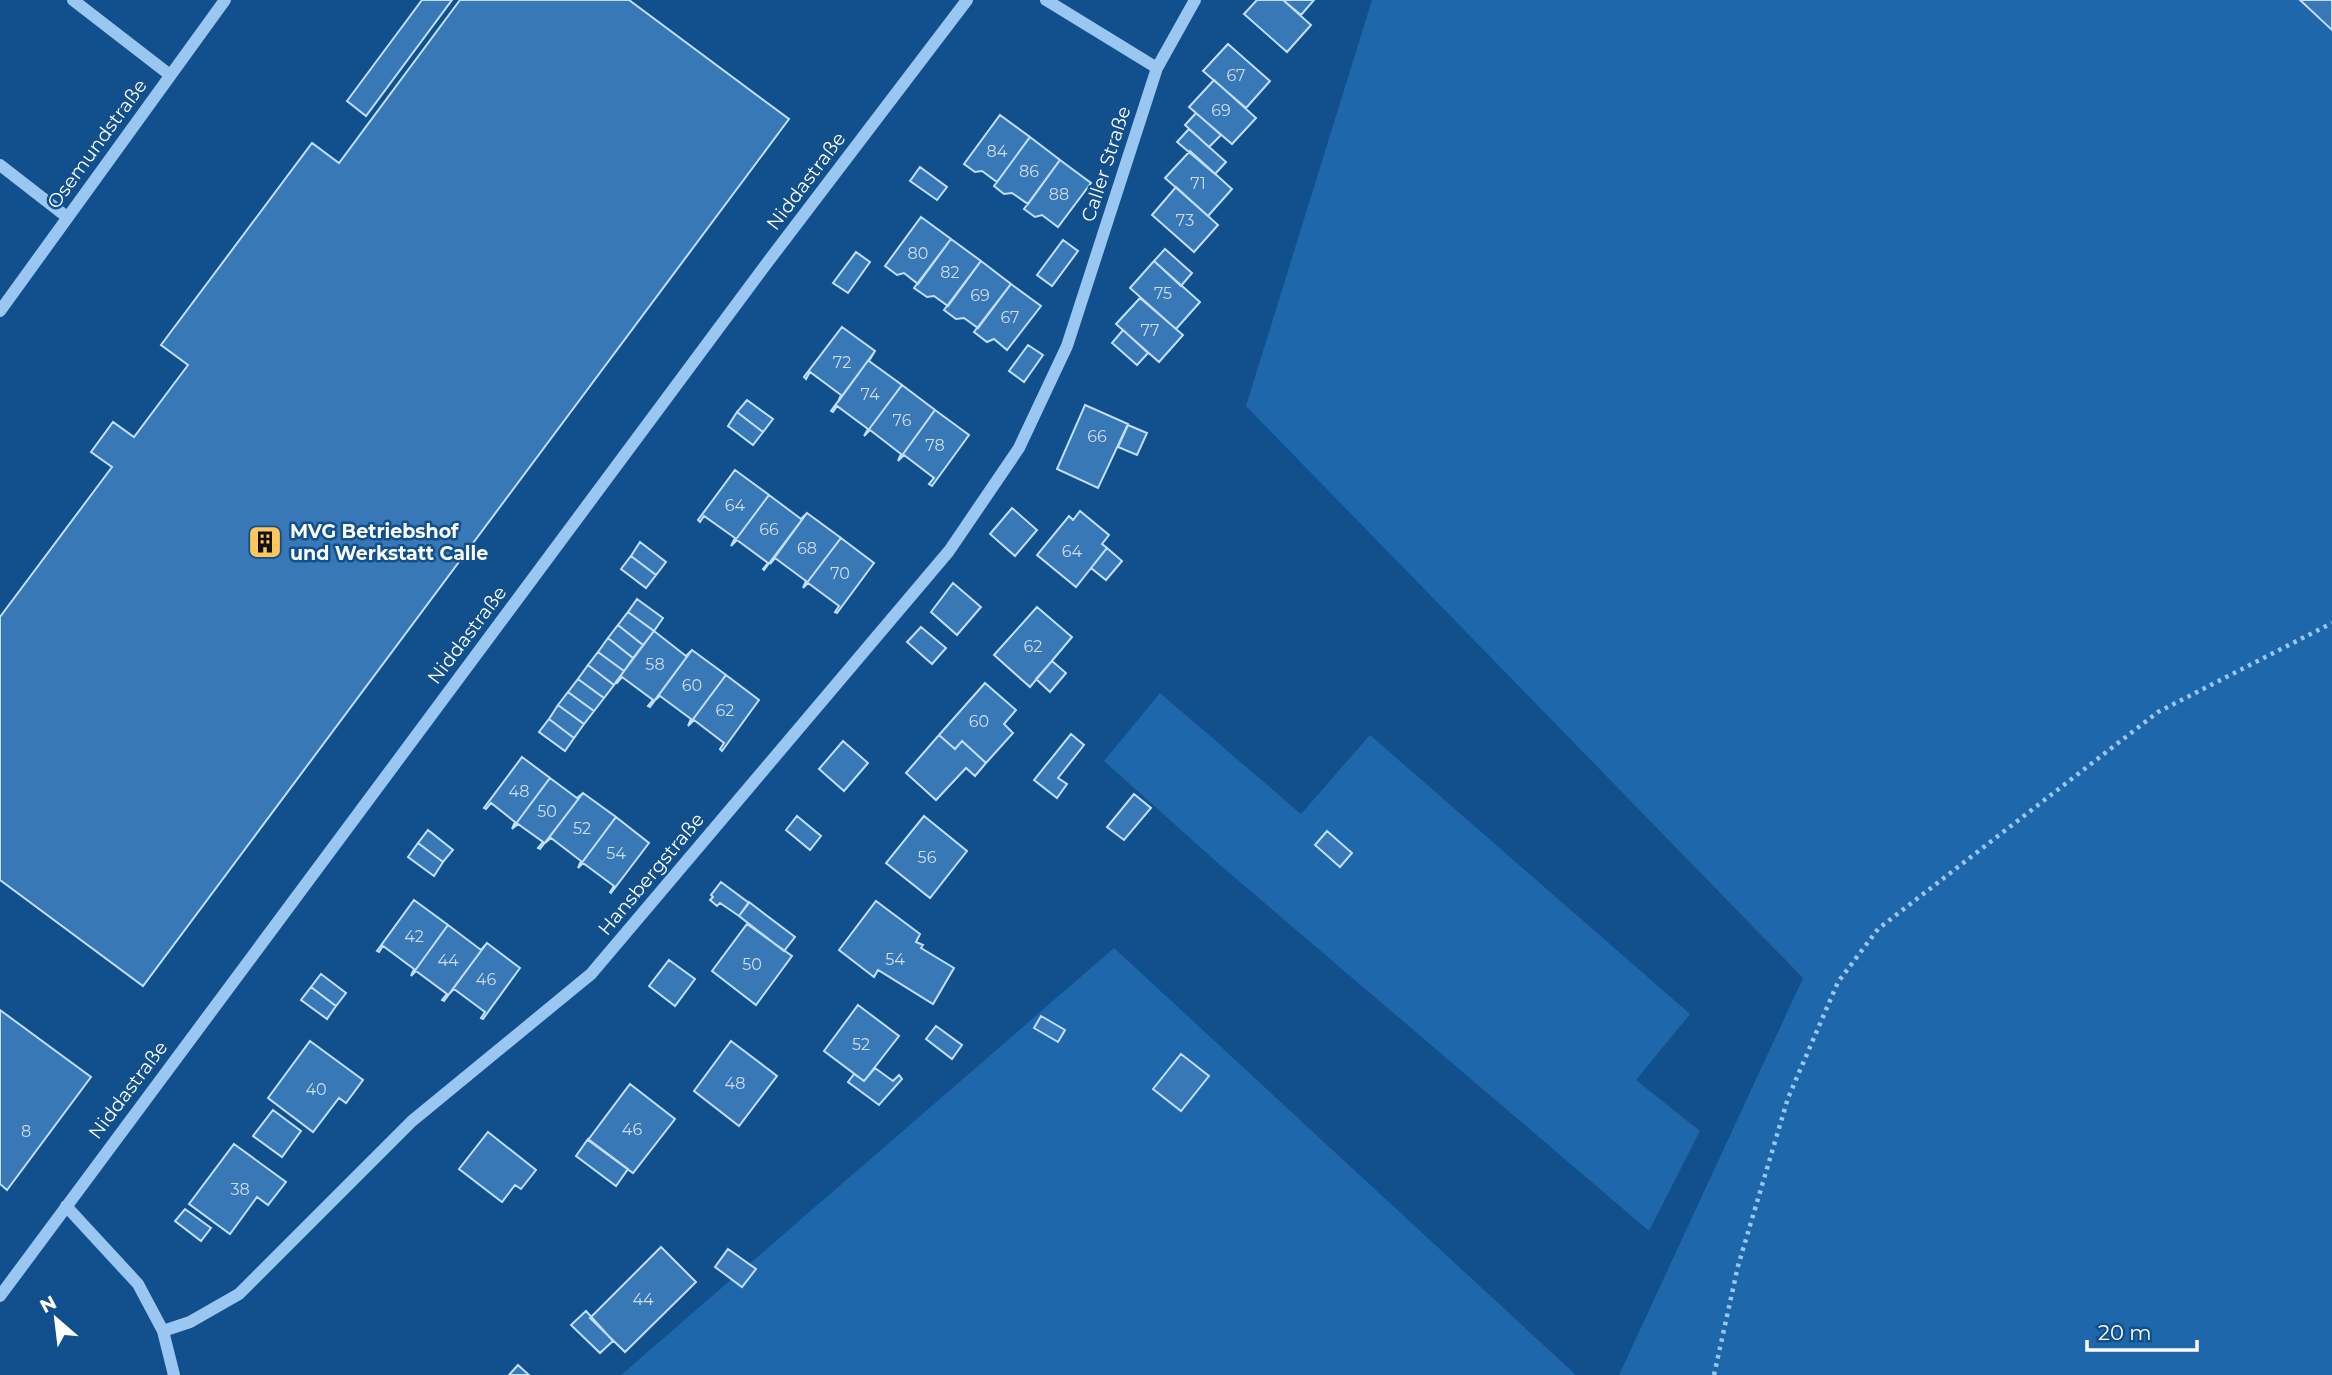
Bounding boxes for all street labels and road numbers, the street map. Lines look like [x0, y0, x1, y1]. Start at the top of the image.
street label: Osemundstraße [42, 75, 152, 213]
street label: Caller Straße [1076, 103, 1136, 225]
street label: Niddastraße [762, 127, 850, 235]
street label: Niddastraße [423, 581, 511, 689]
street label: Hansbergstraße [593, 808, 709, 940]
street label: Niddastraße [84, 1036, 172, 1144]

